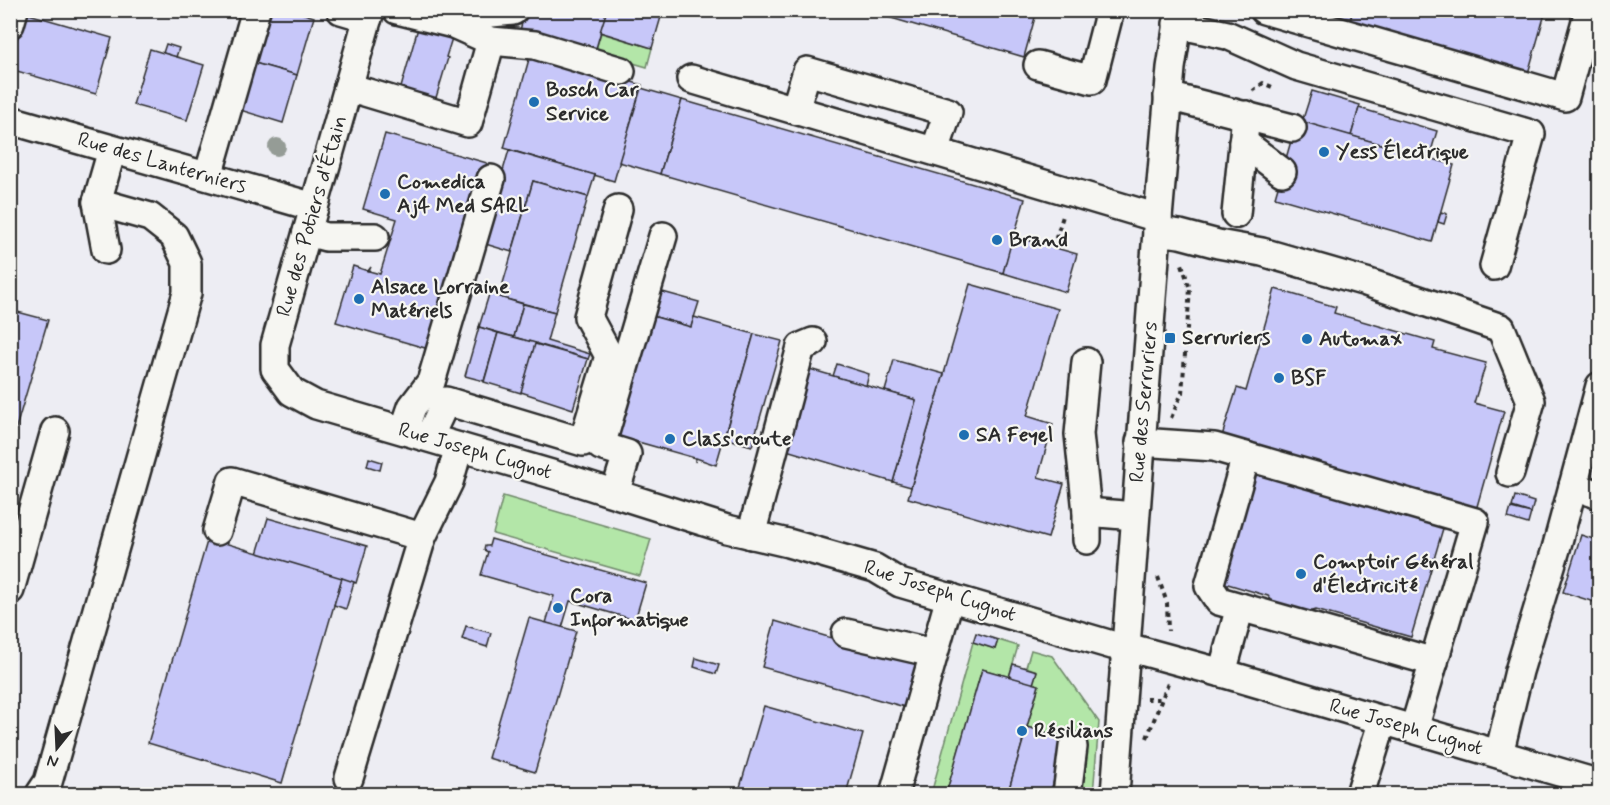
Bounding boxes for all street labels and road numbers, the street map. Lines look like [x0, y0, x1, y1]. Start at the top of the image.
street label: Rue des Potiers d'Étain [270, 112, 354, 320]
street label: Rue des Lanterniers [74, 125, 250, 201]
street label: Rue des Serruriers [1123, 320, 1165, 484]
street label: Rue Joseph Cugnot [395, 416, 555, 487]
street label: Rue Joseph Cugnot [860, 553, 1020, 630]
street label: Rue Joseph Cugnot [1326, 692, 1486, 763]

